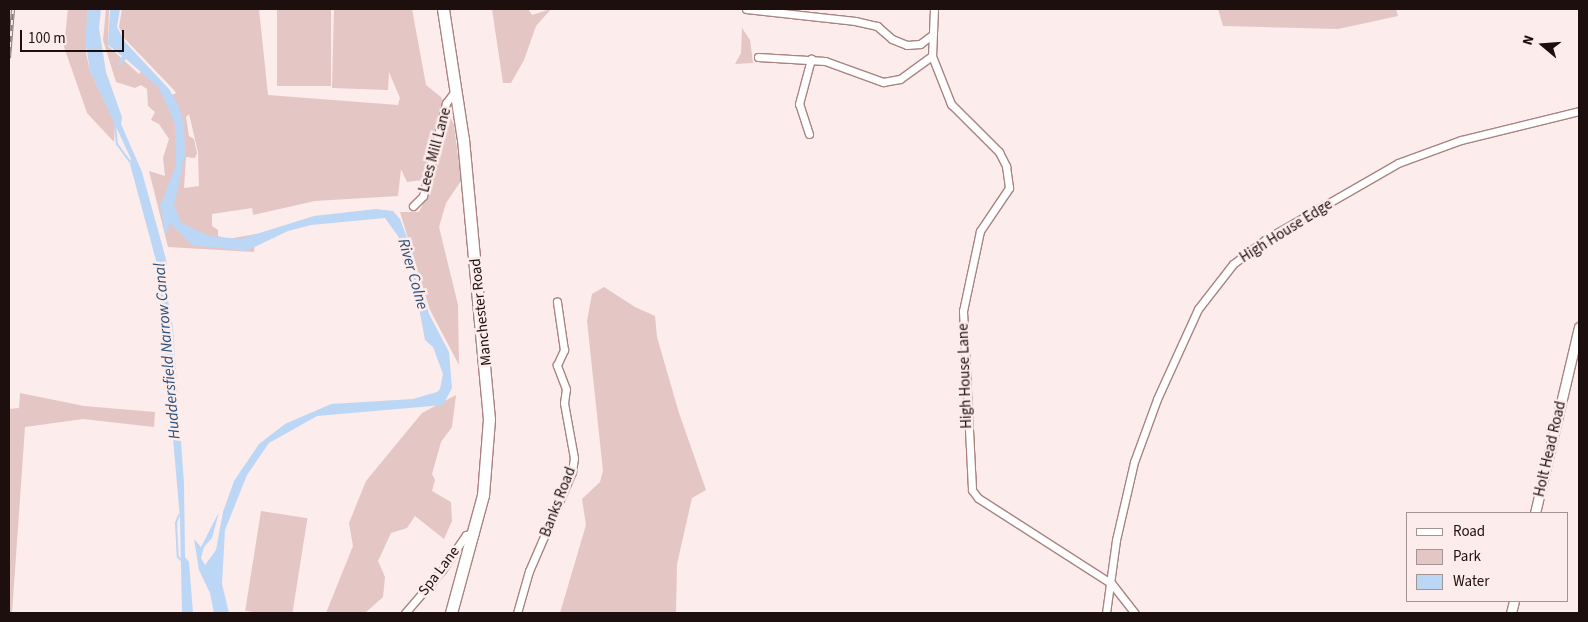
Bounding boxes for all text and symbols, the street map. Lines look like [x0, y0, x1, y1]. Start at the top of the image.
scale bar [22, 20, 126, 52]
north arrow [1518, 20, 1568, 70]
text: 100 m [28, 28, 66, 49]
text: N [1518, 33, 1540, 48]
street label: Lees Mill Lane [415, 106, 455, 194]
street label: High House Edge [1236, 195, 1336, 267]
water label: River Colne [394, 236, 432, 312]
street label: Manchester Road [466, 257, 496, 367]
water label: Huddersfield Narrow Canal [150, 262, 184, 440]
street label: High House Lane [954, 323, 976, 429]
street label: Holt Head Road [1530, 399, 1570, 499]
street label: Banks Road [536, 464, 580, 540]
legend [1406, 512, 1568, 602]
text: Road [1453, 521, 1485, 542]
street label: Spa Lane [415, 543, 463, 599]
text: Park [1453, 546, 1481, 567]
text: Water [1453, 571, 1489, 592]

